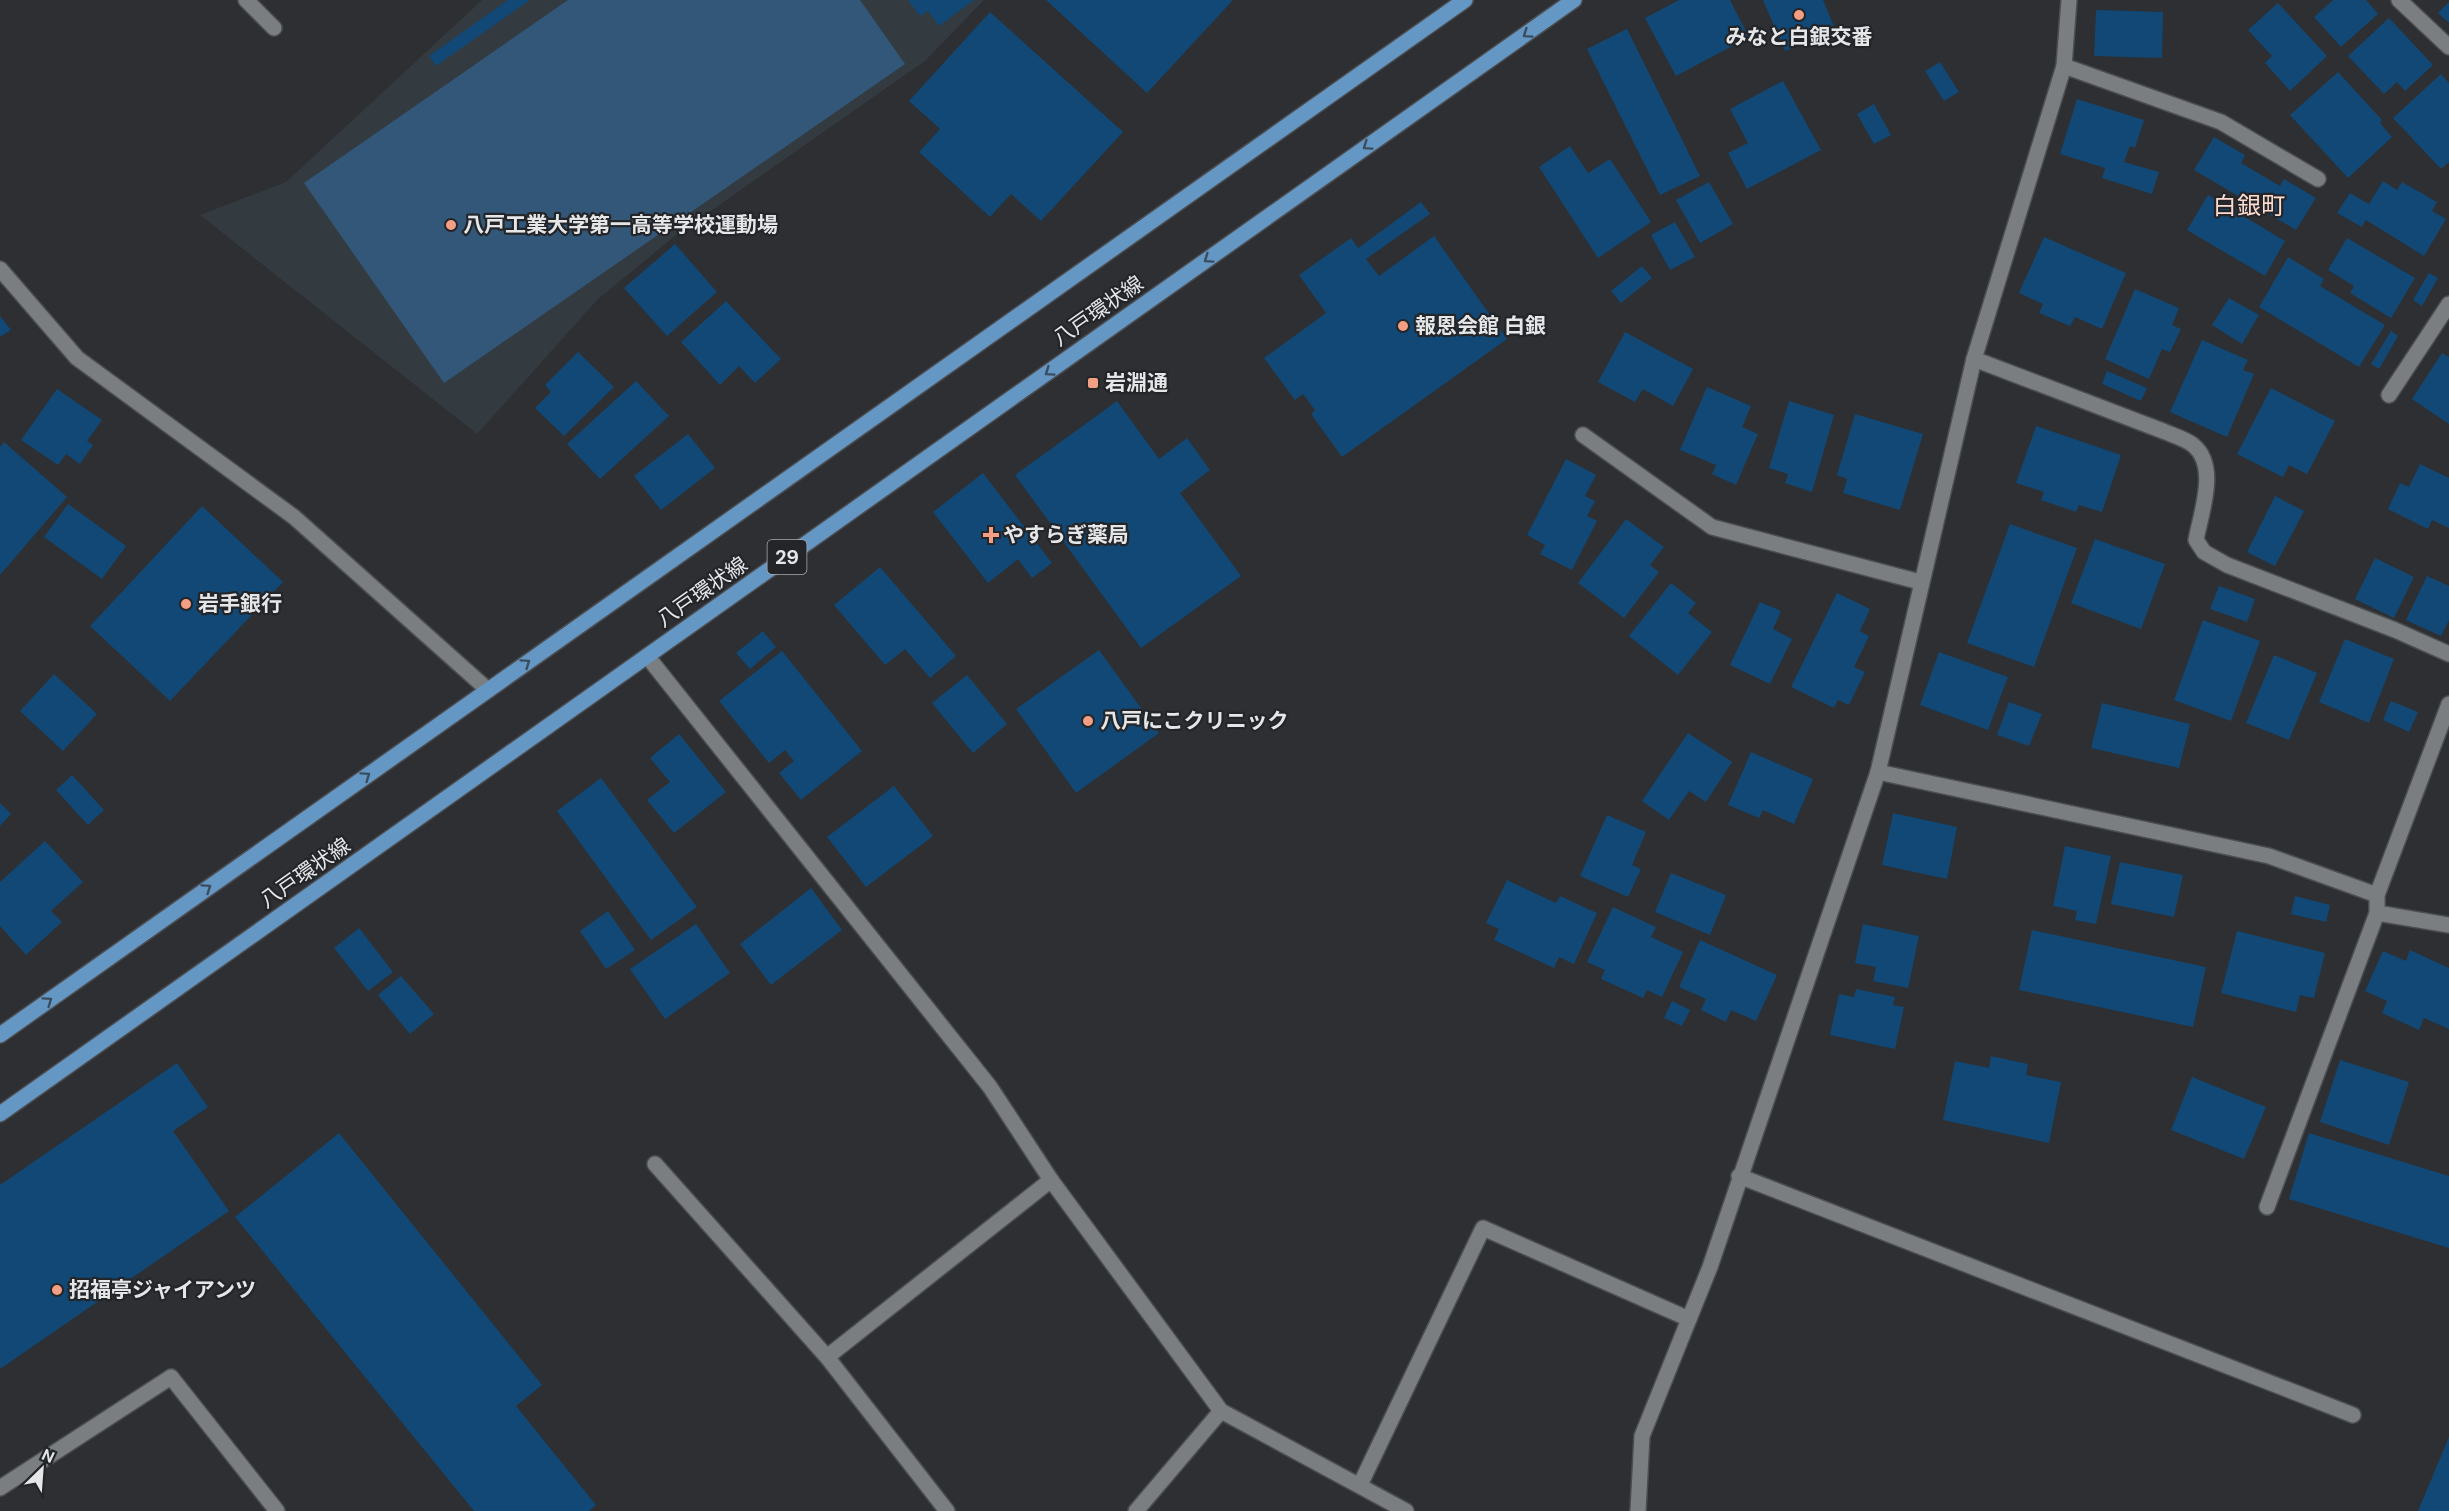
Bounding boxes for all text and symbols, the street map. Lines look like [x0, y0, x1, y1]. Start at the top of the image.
marker: みなと白銀交番 [1792, 8, 1806, 22]
place label: みなと白銀交番 [1726, 23, 1873, 51]
one-way arrow [1522, 27, 1533, 38]
one-way arrow [1363, 139, 1374, 150]
district label: 白銀町 [2213, 190, 2285, 221]
place label: 八戸工業大学第一高等学校運動場 [463, 211, 778, 239]
marker: 八戸工業大学第一高等学校運動場 [444, 218, 458, 232]
one-way arrow [1204, 252, 1215, 263]
street label: 八戸環状線 [1047, 269, 1149, 353]
place label: 報恩会館 白銀 [1415, 312, 1546, 340]
marker: 報恩会館 白銀 [1396, 319, 1410, 333]
one-way arrow [1045, 365, 1056, 376]
place label: 岩淵通 [1105, 369, 1168, 397]
marker: 岩淵通 [1086, 376, 1100, 390]
place label: やすらぎ薬局 [1003, 521, 1129, 549]
marker: やすらぎ薬局 [984, 528, 998, 542]
road number: 29 [768, 540, 806, 574]
street label: 八戸環状線 [651, 550, 753, 634]
place label: 岩手銀行 [198, 590, 282, 618]
marker: 岩手銀行 [179, 597, 193, 611]
one-way arrow [519, 659, 530, 670]
place label: 八戸にこクリニック [1100, 707, 1289, 735]
marker: 八戸にこクリニック [1081, 714, 1095, 728]
one-way arrow [360, 772, 371, 783]
street label: 八戸環状線 [254, 831, 356, 915]
one-way arrow [200, 884, 211, 895]
one-way arrow [41, 997, 52, 1008]
place label: 招福亭ジャイアンツ [69, 1276, 256, 1304]
marker: 招福亭ジャイアンツ [50, 1283, 64, 1297]
north arrow [12, 1439, 72, 1499]
text: N [38, 1444, 58, 1468]

